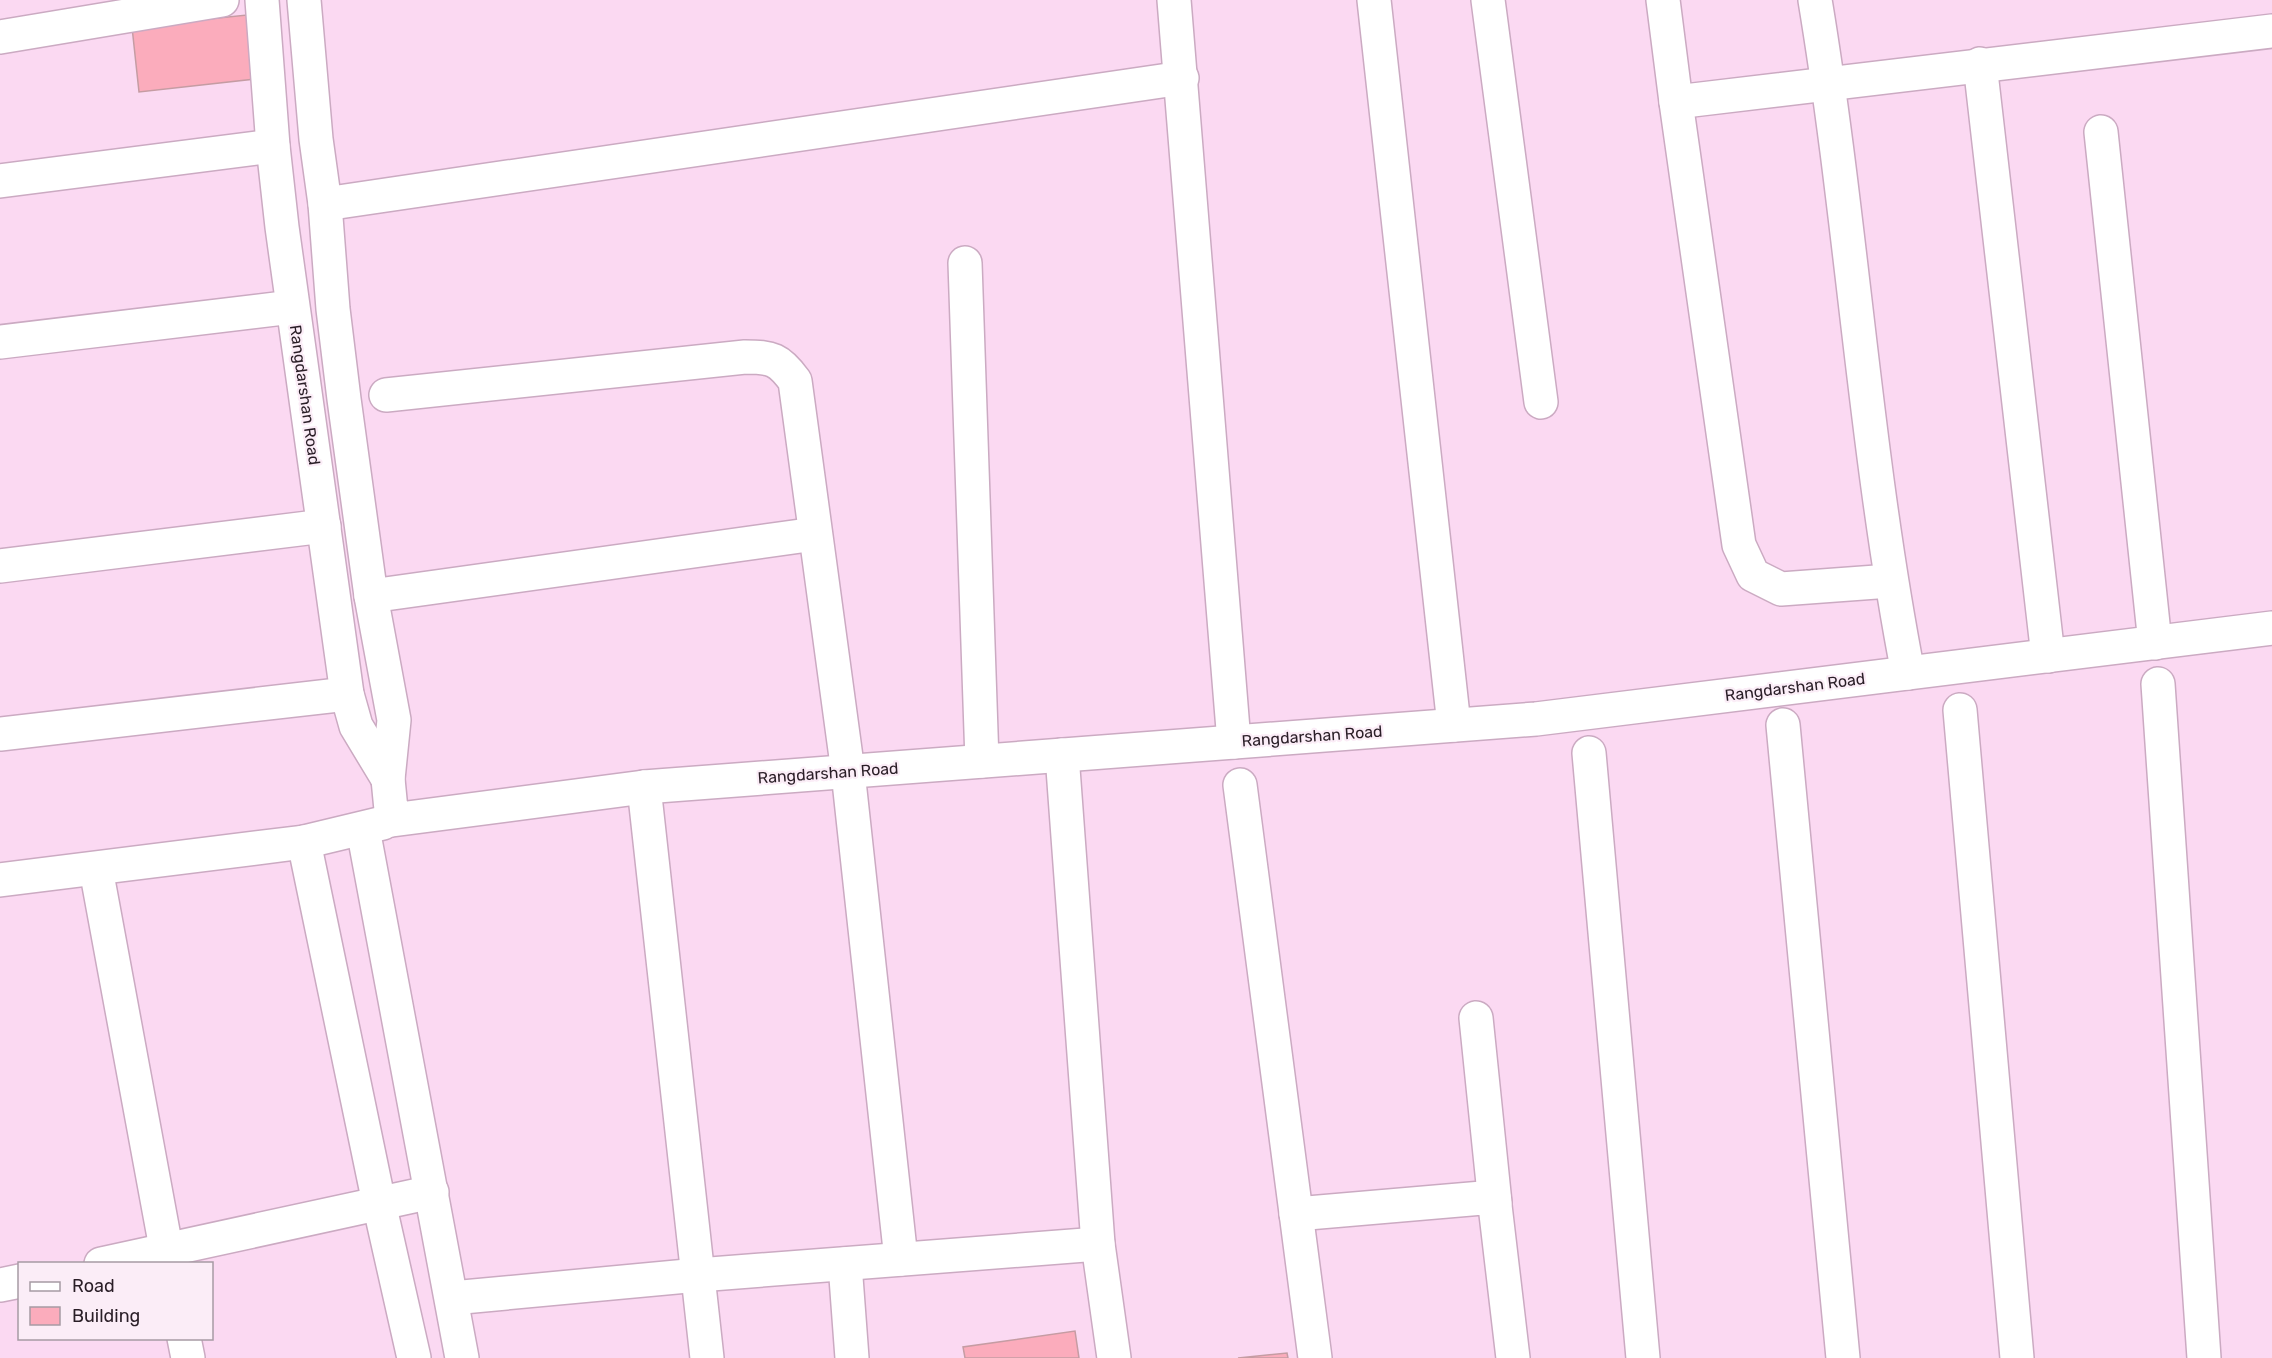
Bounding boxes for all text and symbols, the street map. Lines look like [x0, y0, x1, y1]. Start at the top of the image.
street label: Rangdarshan Road [286, 324, 324, 466]
street label: Rangdarshan Road [1724, 669, 1866, 705]
street label: Rangdarshan Road [1241, 722, 1383, 750]
street label: Rangdarshan Road [757, 759, 899, 787]
legend [18, 1262, 213, 1340]
text: Road [72, 1275, 115, 1297]
text: Building [72, 1305, 140, 1327]

